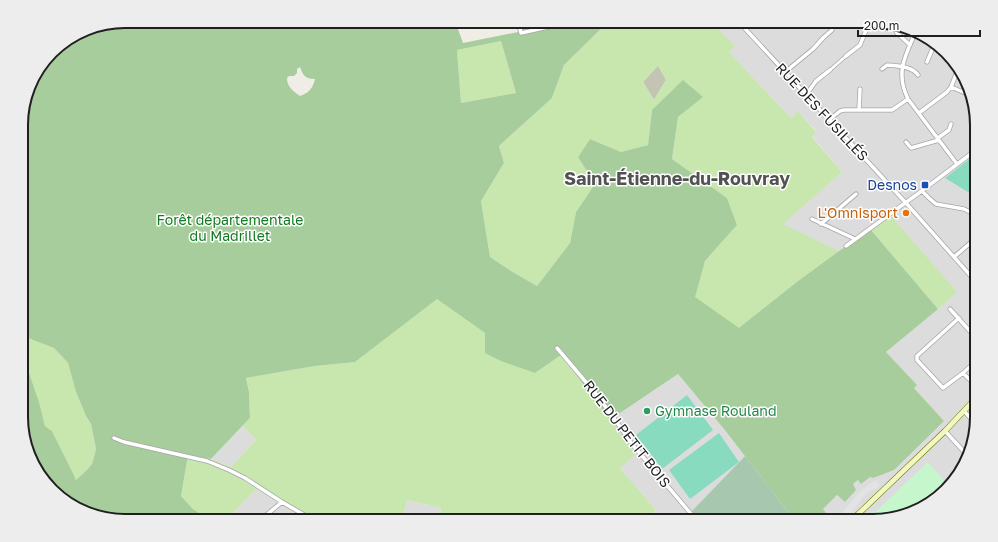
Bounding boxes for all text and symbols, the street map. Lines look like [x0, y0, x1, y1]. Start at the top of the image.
scale bar [858, 12, 980, 38]
text: 200 m [864, 18, 899, 33]
street label: RUE DES FUSILLÉS [773, 59, 872, 164]
district label: Saint-Étienne-du-Rouvray [564, 167, 790, 189]
place label: Desnos [867, 176, 917, 193]
marker: Desnos [920, 180, 930, 190]
place label: L'Omnisport [817, 204, 898, 221]
marker: L'Omnisport [901, 208, 911, 218]
park label: Forêt départementale du Madrillet [157, 211, 303, 244]
street label: RUE DU PETIT BOIS [580, 377, 675, 491]
place label: Gymnase Rouland [655, 402, 777, 419]
marker: Gymnase Rouland [642, 406, 652, 416]

